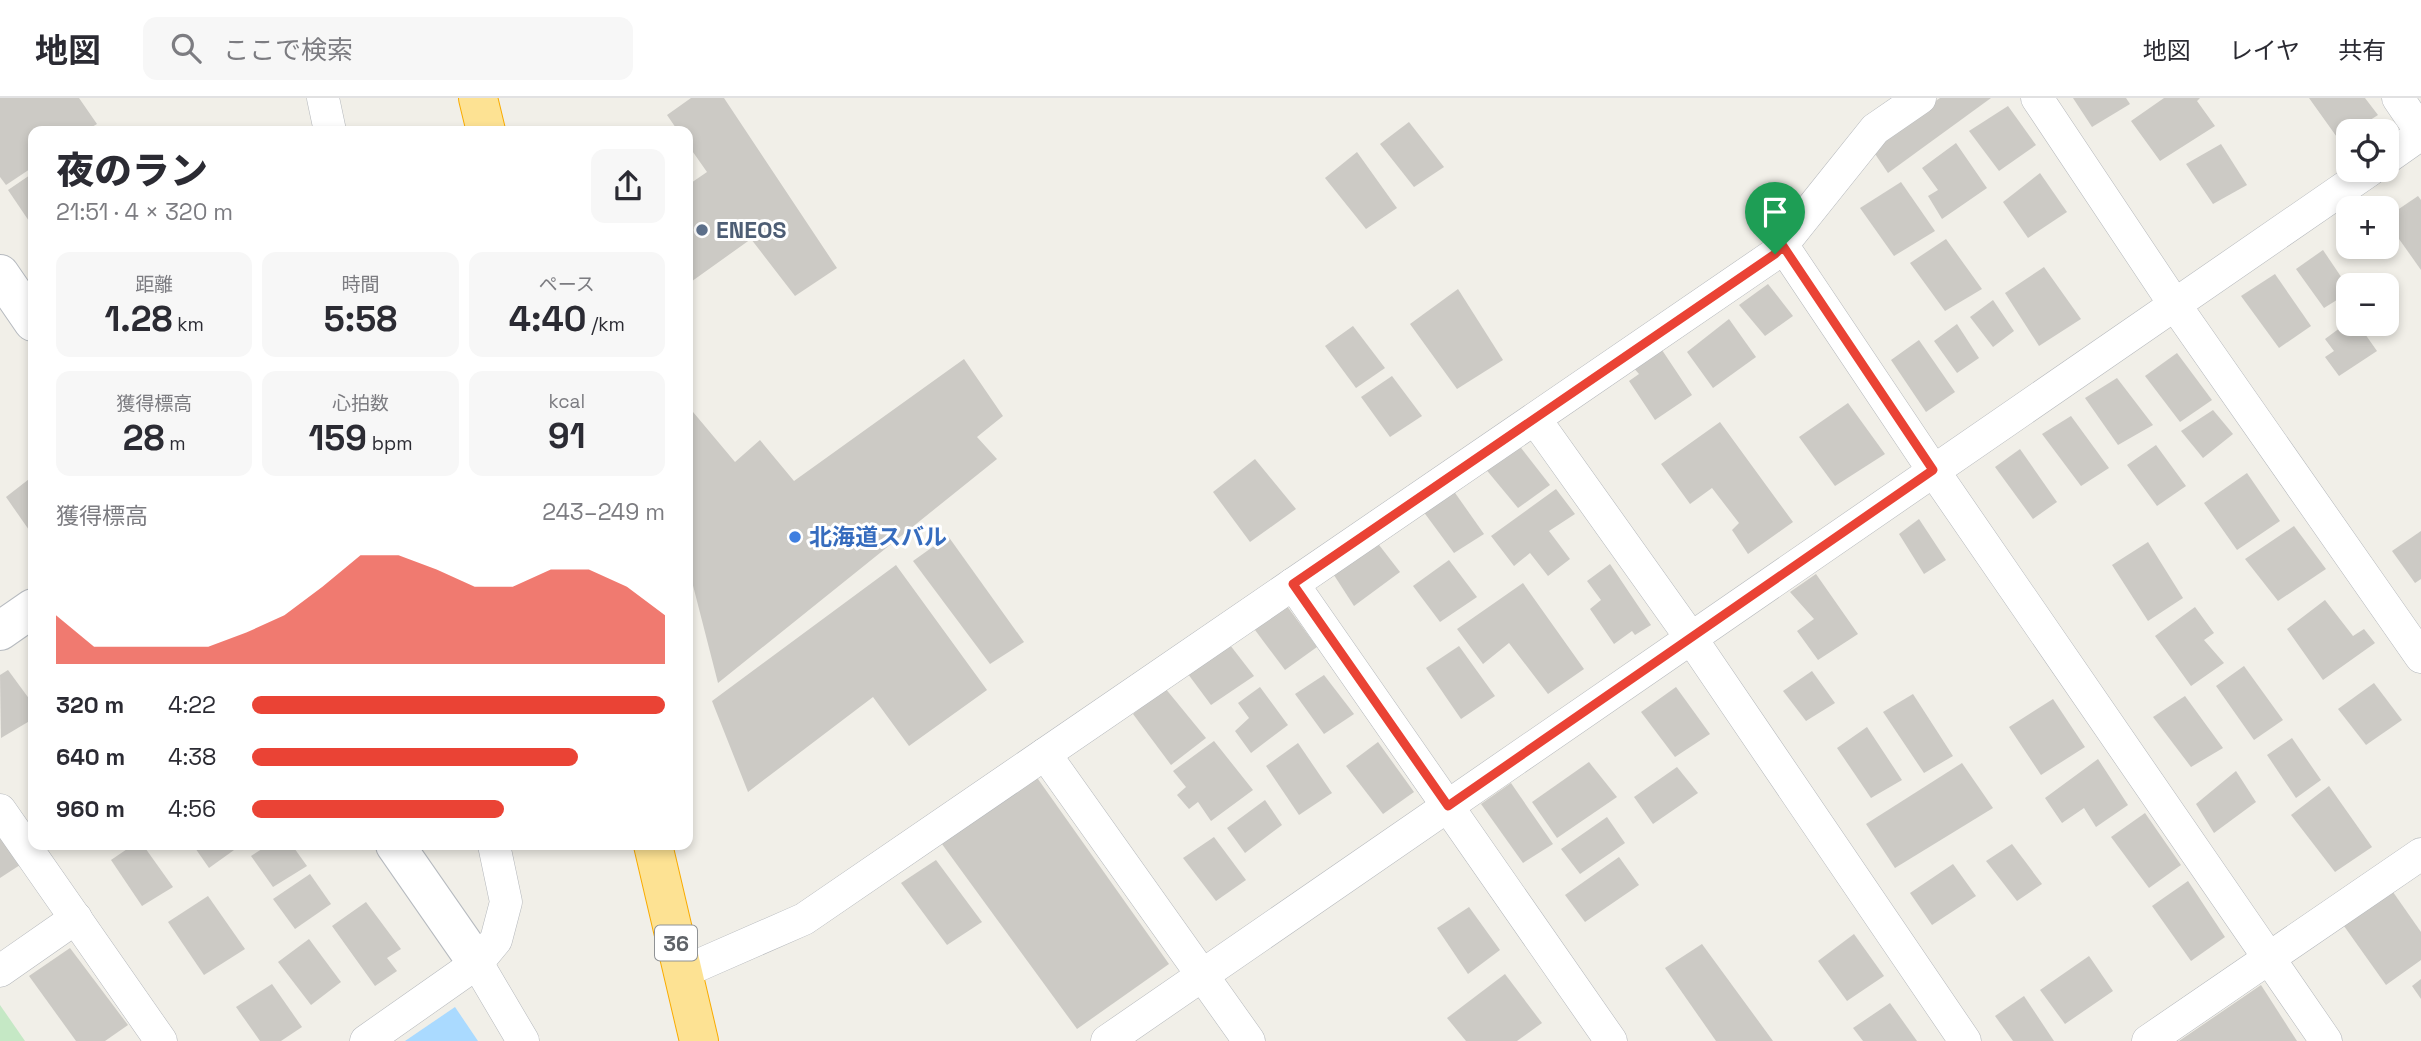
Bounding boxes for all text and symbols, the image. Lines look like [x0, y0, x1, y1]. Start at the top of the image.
search box [143, 17, 633, 80]
icon: search [167, 29, 205, 67]
text: 地図 [35, 30, 101, 72]
text: ここで検索 [223, 33, 353, 67]
text: 地図 [2143, 35, 2191, 66]
text: レイヤ [2229, 35, 2300, 66]
text: 共有 [2338, 35, 2386, 66]
map controls [2336, 119, 2399, 336]
button: locate [2336, 119, 2399, 182]
text: 夜のラン [56, 147, 208, 195]
button: share [591, 149, 665, 223]
pin [1745, 182, 1805, 254]
icon: arrive [1756, 193, 1794, 231]
button: + [2336, 196, 2399, 259]
text: 21:51 · 4 × 320 m [56, 197, 233, 227]
place label: ENEOS [716, 215, 786, 245]
marker: ENEOS [694, 222, 710, 238]
text: 距離 [135, 272, 173, 297]
text: 時間 [341, 272, 380, 297]
text: ペース [539, 272, 595, 297]
button: − [2336, 273, 2399, 336]
text: 1.28 [104, 297, 172, 341]
text: 5:58 [324, 297, 397, 341]
text: 4:40 [509, 297, 586, 341]
text: km [172, 312, 204, 337]
text: /km [586, 312, 625, 337]
text: kcal [548, 389, 585, 414]
text: 獲得標高 [116, 391, 192, 416]
text: 心拍数 [332, 391, 389, 416]
text: 91 [548, 414, 586, 458]
text: 28 [123, 416, 164, 460]
text: 159 [308, 416, 367, 460]
text: m [164, 431, 186, 456]
text: bpm [367, 431, 413, 456]
text: 243–249 m [542, 497, 665, 527]
text: 獲得標高 [56, 501, 148, 531]
place label: 北海道スバル [809, 522, 947, 552]
marker: 北海道スバル [787, 529, 803, 545]
text: 320 m [56, 690, 124, 720]
text: 4:22 [168, 690, 216, 720]
text: 640 m [56, 742, 125, 772]
text: 4:38 [168, 742, 216, 772]
text: 960 m [56, 794, 125, 824]
text: 4:56 [168, 794, 216, 824]
road number: 36 [655, 926, 697, 960]

